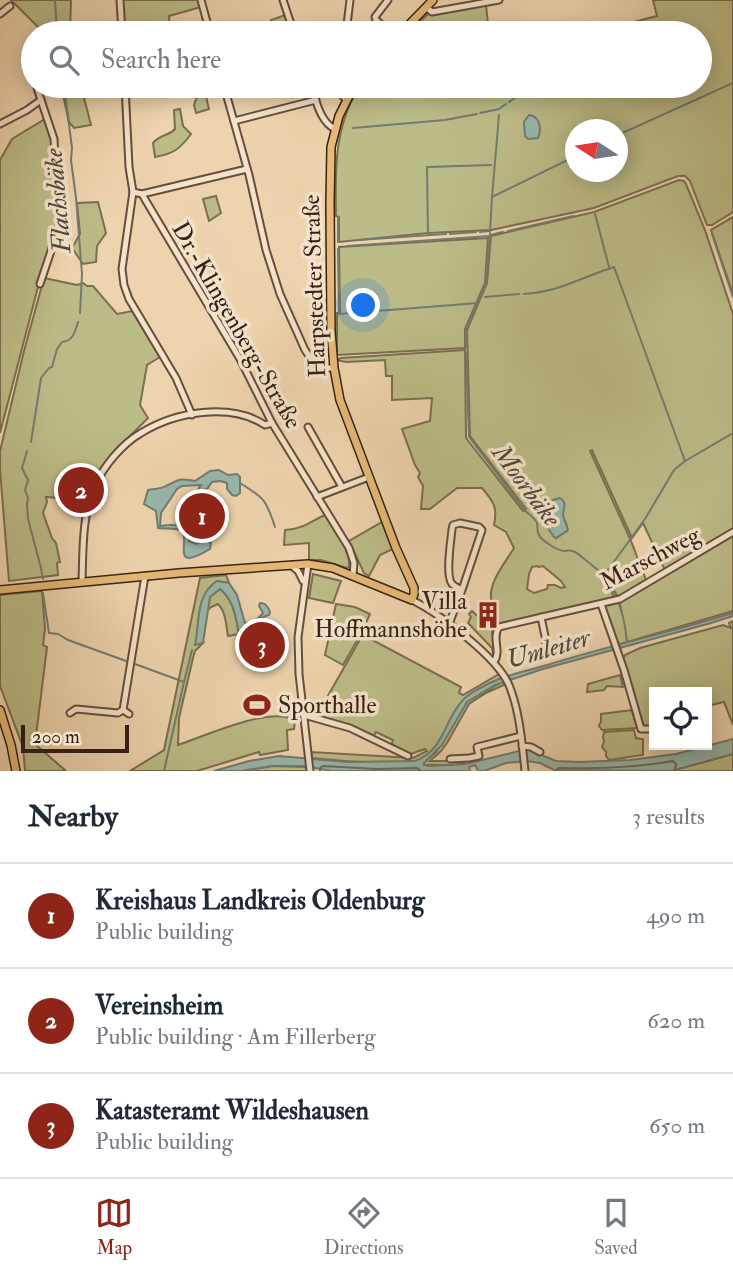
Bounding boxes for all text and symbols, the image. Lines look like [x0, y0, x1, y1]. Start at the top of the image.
search box [21, 21, 712, 98]
icon: search [45, 41, 83, 79]
text: Search here [101, 44, 221, 76]
north arrow [565, 119, 628, 182]
water label: Flachsbäke [37, 147, 79, 257]
street label: Harpstedter Straße [296, 194, 333, 378]
street label: Dr.-Klingenberg-Straße [165, 216, 309, 434]
your location [346, 288, 380, 322]
water label: Moorbäke [484, 436, 568, 534]
pin: 2 [58, 464, 104, 516]
pin: 1 [179, 490, 225, 542]
street label: Marschweg [595, 519, 706, 598]
place label: Villa Hoffmannshöhe [314, 586, 468, 645]
building icon: Villa Hoffmannshöhe [473, 600, 503, 630]
pin: 3 [239, 619, 285, 671]
water label: Umleiter [503, 621, 595, 676]
map controls [649, 687, 712, 750]
button: locate [649, 687, 712, 750]
sports icon: Sporthalle [242, 690, 272, 720]
place label: Sporthalle [278, 690, 376, 721]
scale bar [21, 722, 130, 754]
text: 200 m [32, 725, 80, 749]
text: Nearby [28, 798, 118, 835]
text: 3 results [632, 802, 705, 831]
text: Kreishaus Landkreis Oldenburg [95, 885, 425, 917]
text: 1 [47, 901, 55, 930]
text: 490 m [646, 901, 705, 930]
text: Public building [95, 917, 233, 946]
text: Vereinsheim [95, 990, 223, 1022]
text: 2 [45, 1006, 57, 1035]
text: 620 m [647, 1006, 705, 1035]
text: Public building · Am Fillerberg [95, 1022, 376, 1051]
text: Katasteramt Wildeshausen [95, 1095, 369, 1127]
text: 3 [47, 1111, 55, 1140]
text: 650 m [649, 1111, 705, 1140]
text: Public building [95, 1127, 233, 1156]
tab: Map [95, 1194, 133, 1260]
tab: Directions [324, 1194, 404, 1260]
tab: Saved [594, 1194, 638, 1260]

